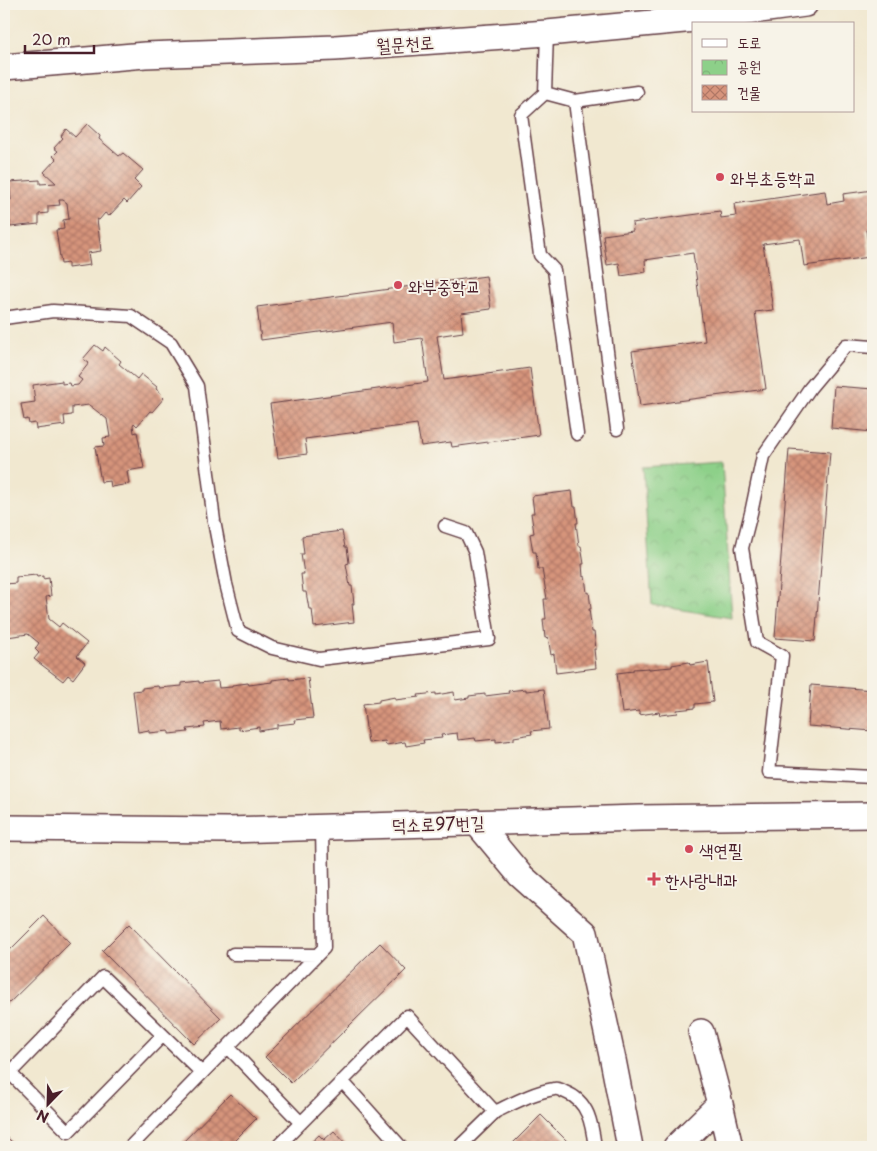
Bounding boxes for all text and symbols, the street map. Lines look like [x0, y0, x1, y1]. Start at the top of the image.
scale bar [25, 22, 94, 54]
legend [692, 22, 854, 112]
text: 20 m [32, 27, 71, 50]
street label: 월문천로 [375, 28, 435, 58]
text: 도로 [737, 30, 761, 53]
text: 공원 [737, 54, 761, 77]
text: 건물 [737, 80, 761, 103]
place label: 와부초등학교 [730, 164, 817, 191]
marker: 와부초등학교 [714, 171, 726, 183]
place label: 와부중학교 [408, 272, 480, 299]
marker: 와부중학교 [392, 279, 404, 291]
street label: 덕소로97번길 [391, 808, 485, 838]
place label: 색연필 [699, 836, 743, 863]
marker: 색연필 [683, 843, 695, 855]
place label: 한사랑내과 [665, 866, 737, 893]
marker: 한사랑내과 [647, 872, 661, 886]
north arrow [22, 1078, 72, 1128]
text: N [34, 1105, 52, 1128]

